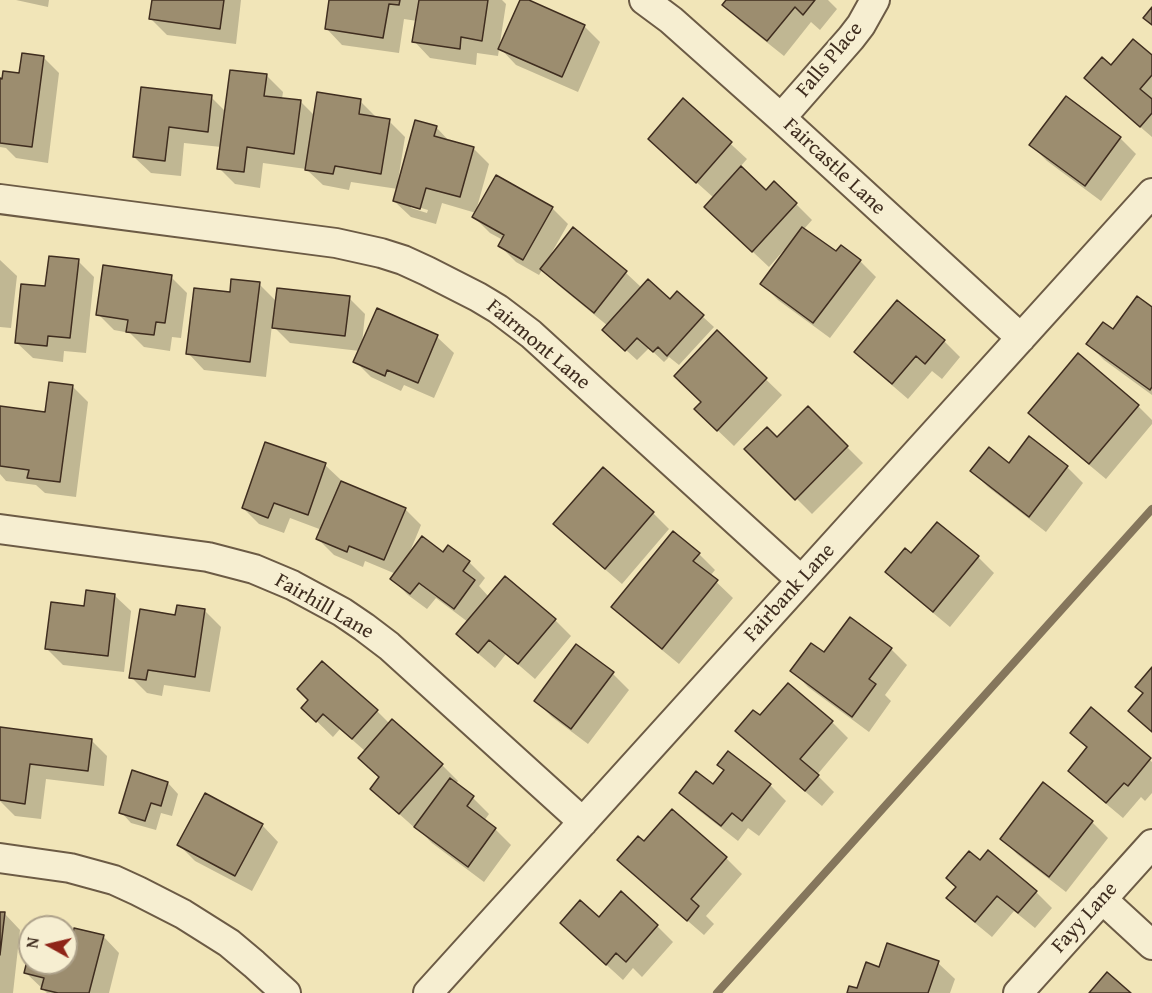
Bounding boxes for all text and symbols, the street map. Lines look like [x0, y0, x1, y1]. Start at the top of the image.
street label: Falls Place [791, 17, 869, 103]
street label: Faircastle Lane [778, 113, 890, 221]
street label: Fairmont Lane [481, 294, 595, 396]
street label: Fairbank Lane [739, 539, 841, 647]
street label: Fairhill Lane [270, 569, 378, 645]
street label: Fayy Lane [1047, 877, 1123, 959]
north arrow [18, 915, 78, 975]
text: N [20, 936, 45, 950]

